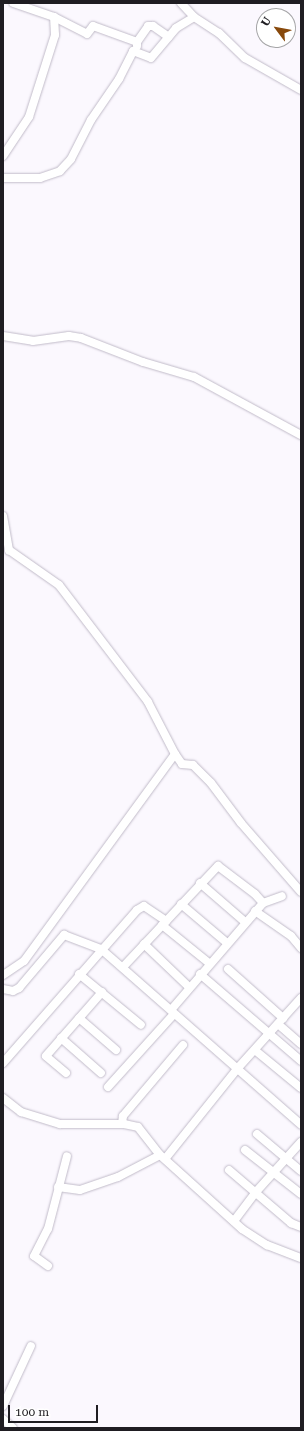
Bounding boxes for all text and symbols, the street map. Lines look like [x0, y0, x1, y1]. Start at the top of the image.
north arrow [256, 8, 296, 48]
text: U [258, 15, 274, 29]
scale bar [10, 1397, 100, 1423]
text: 100 m [15, 1405, 49, 1419]

